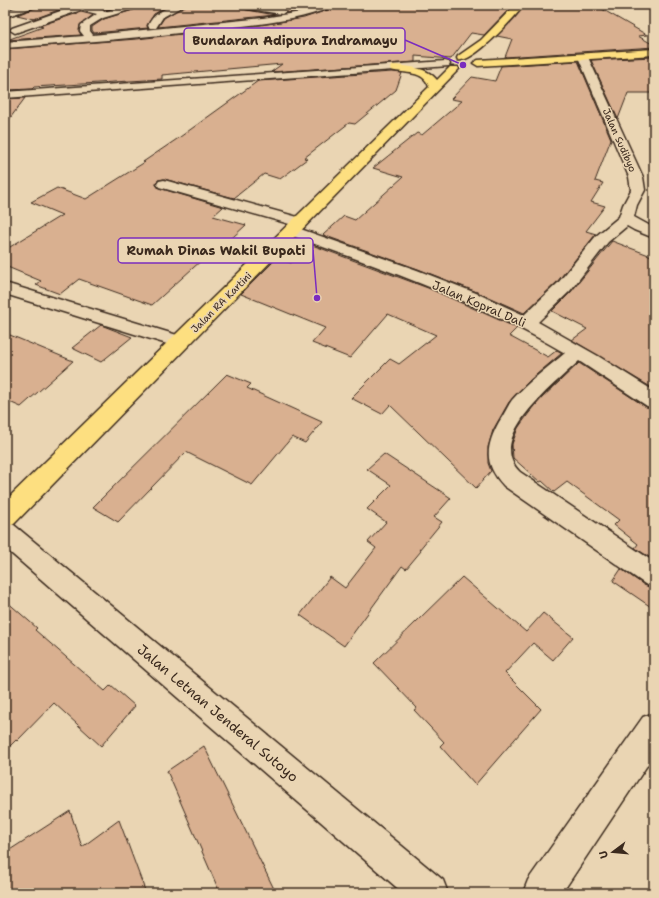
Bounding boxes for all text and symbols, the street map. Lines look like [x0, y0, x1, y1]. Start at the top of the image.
callout: Bundaran Adipura Indramayu [184, 28, 405, 53]
text: Bundaran Adipura Indramayu [192, 32, 398, 49]
street label: Jalan Sudibyo [600, 106, 639, 174]
callout: Rumah Dinas Wakil Bupati [118, 238, 313, 263]
text: Rumah Dinas Wakil Bupati [127, 242, 305, 259]
street label: Jalan RA Kartini [188, 269, 255, 335]
street label: Jalan Kopral Dali [430, 277, 528, 331]
street label: Jalan Letnan Jenderal Sutoyo [134, 640, 302, 786]
north arrow [593, 832, 633, 872]
text: U [596, 849, 612, 860]

